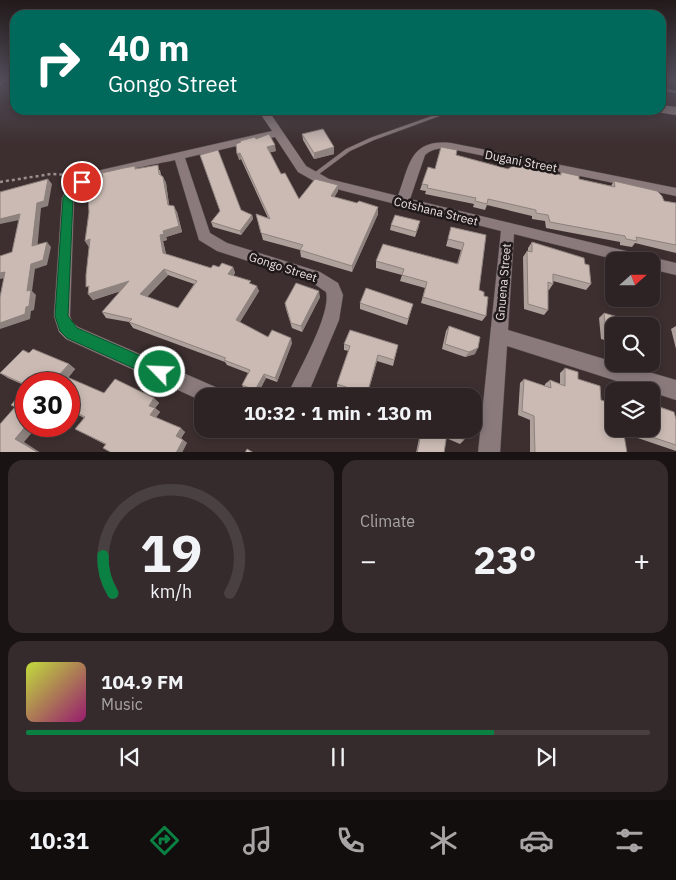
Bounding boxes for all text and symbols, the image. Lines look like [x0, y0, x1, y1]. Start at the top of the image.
text: 40 m [108, 25, 190, 71]
icon: right [25, 30, 90, 95]
text: Gongo Street [108, 69, 237, 98]
street label: Dugani Street [484, 147, 558, 175]
pin [61, 161, 103, 203]
icon: arrive [68, 168, 96, 196]
street label: Cotshana Street [392, 193, 480, 229]
street label: Gnuena Street [492, 243, 514, 321]
street label: Gongo Street [247, 249, 319, 285]
north arrow [605, 252, 660, 308]
map controls [605, 252, 660, 437]
button: search [605, 317, 660, 372]
position arrow [133, 345, 185, 397]
speed limit sign: 30 [15, 372, 80, 437]
button: layers [605, 382, 660, 437]
text: 10:32 · 1 min · 130 m [244, 401, 432, 425]
text: Climate [360, 511, 415, 531]
text: 19 [140, 519, 202, 586]
text: 23° [473, 535, 537, 584]
text: − [360, 542, 377, 579]
text: + [633, 542, 650, 579]
text: km/h [150, 580, 192, 603]
text: 104.9 FM [101, 670, 184, 694]
text: Music [101, 694, 143, 714]
icon: previous [116, 743, 144, 771]
icon: pause [324, 743, 352, 771]
icon: next [532, 743, 560, 771]
icon: directions [147, 823, 182, 858]
icon: music [240, 823, 275, 858]
icon: phone [333, 823, 368, 858]
icon: climate [426, 823, 461, 858]
icon: car [519, 823, 554, 858]
icon: filters [612, 823, 647, 858]
text: 10:31 [29, 826, 89, 855]

